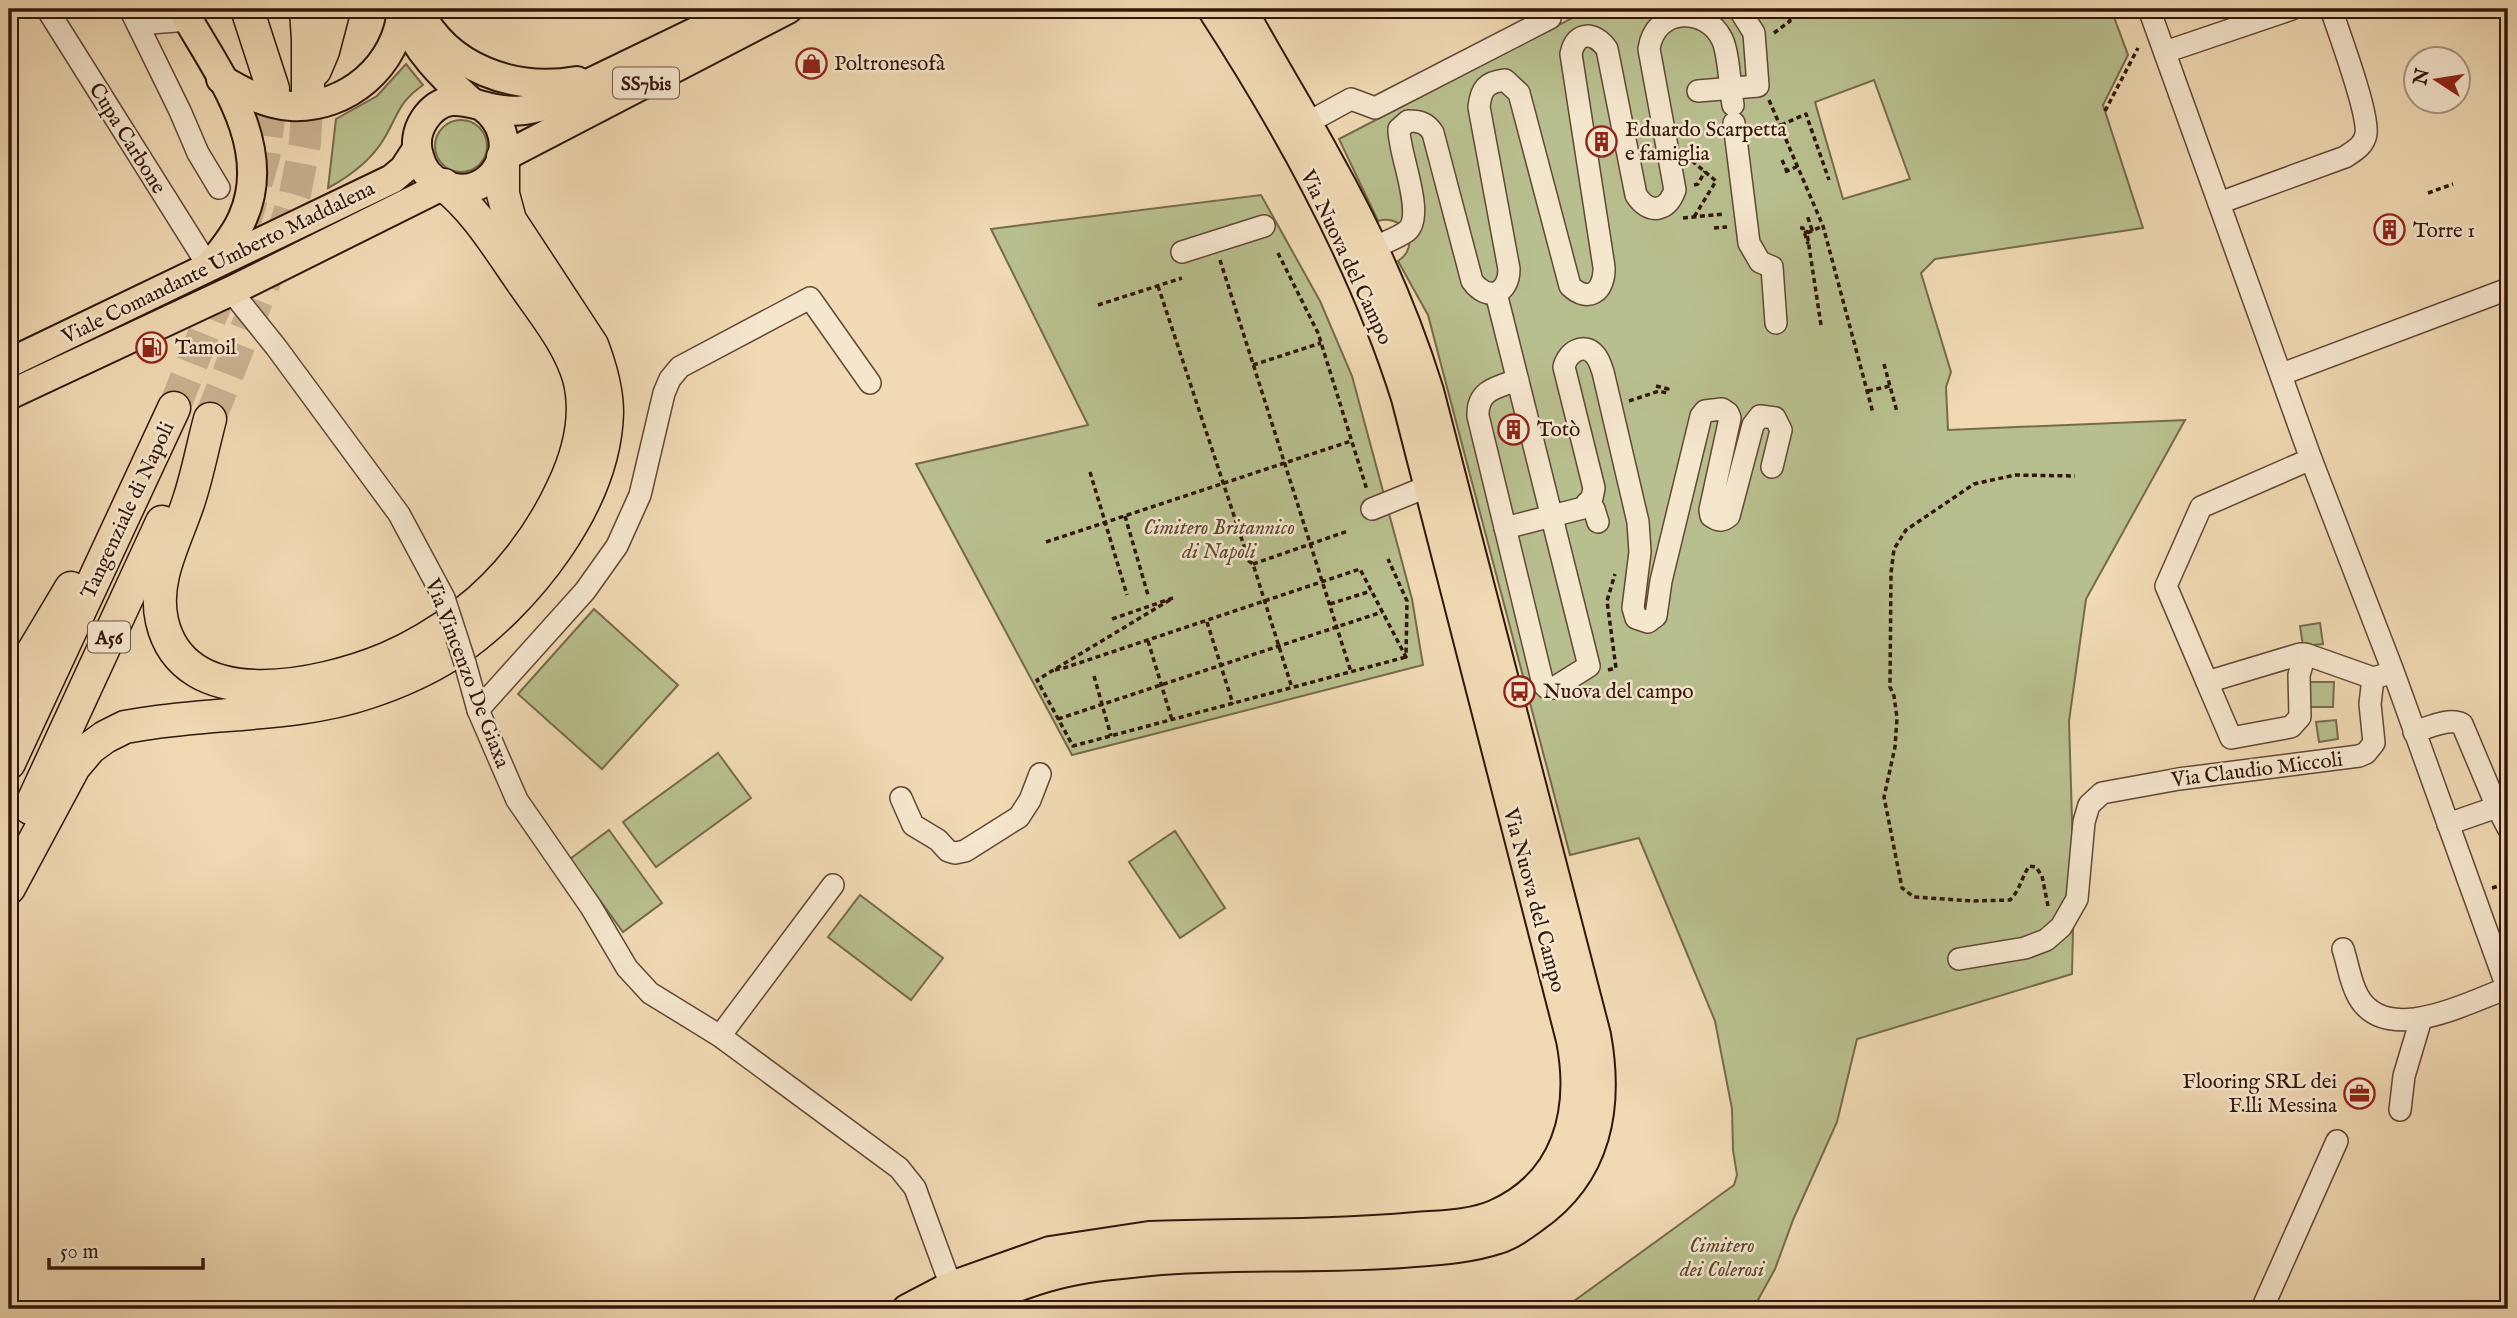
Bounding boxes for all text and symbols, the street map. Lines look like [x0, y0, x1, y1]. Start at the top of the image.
shop icon: Poltronesofà [794, 46, 828, 80]
north arrow [2402, 46, 2472, 116]
place label: Poltronesofà [834, 51, 946, 78]
text: N [2409, 66, 2436, 88]
road number: SS7bis [613, 68, 679, 99]
street label: Cupa Carbone [82, 78, 172, 200]
place label: Eduardo Scarpetta e famiglia [1625, 117, 1788, 168]
building icon: Eduardo Scarpetta e famiglia [1585, 124, 1619, 158]
street label: Via Nuova del Campo [1293, 165, 1398, 349]
street label: Viale Comandante Umberto Maddalena [57, 175, 380, 351]
building icon: Torre 1 [2373, 213, 2407, 247]
place label: Torre 1 [2413, 218, 2475, 245]
fuel station icon: Tamoil [135, 330, 169, 364]
place label: Tamoil [175, 335, 237, 362]
building icon: Totò [1497, 412, 1531, 446]
place label: Totò [1537, 417, 1580, 444]
street label: Tangenziale di Napoli [75, 418, 181, 604]
park label: Cimitero Britannico di Napoli [1143, 515, 1295, 566]
street label: Via Vincenzo De Giaxa [418, 574, 516, 773]
road number: A56 [88, 622, 130, 652]
bus stop icon: Nuova del campo [1503, 674, 1537, 708]
place label: Nuova del campo [1543, 679, 1694, 706]
street label: Via Claudio Miccoli [2169, 747, 2344, 795]
street label: Via Nuova del Campo [1496, 804, 1571, 995]
place label: Flooring SRL dei F.lli Messina [2182, 1069, 2338, 1120]
office icon: Flooring SRL dei F.lli Messina [2343, 1076, 2377, 1110]
scale bar [49, 1227, 203, 1271]
park label: Cimitero dei Colerosi [1679, 1233, 1766, 1284]
text: 50 m [60, 1239, 99, 1266]

